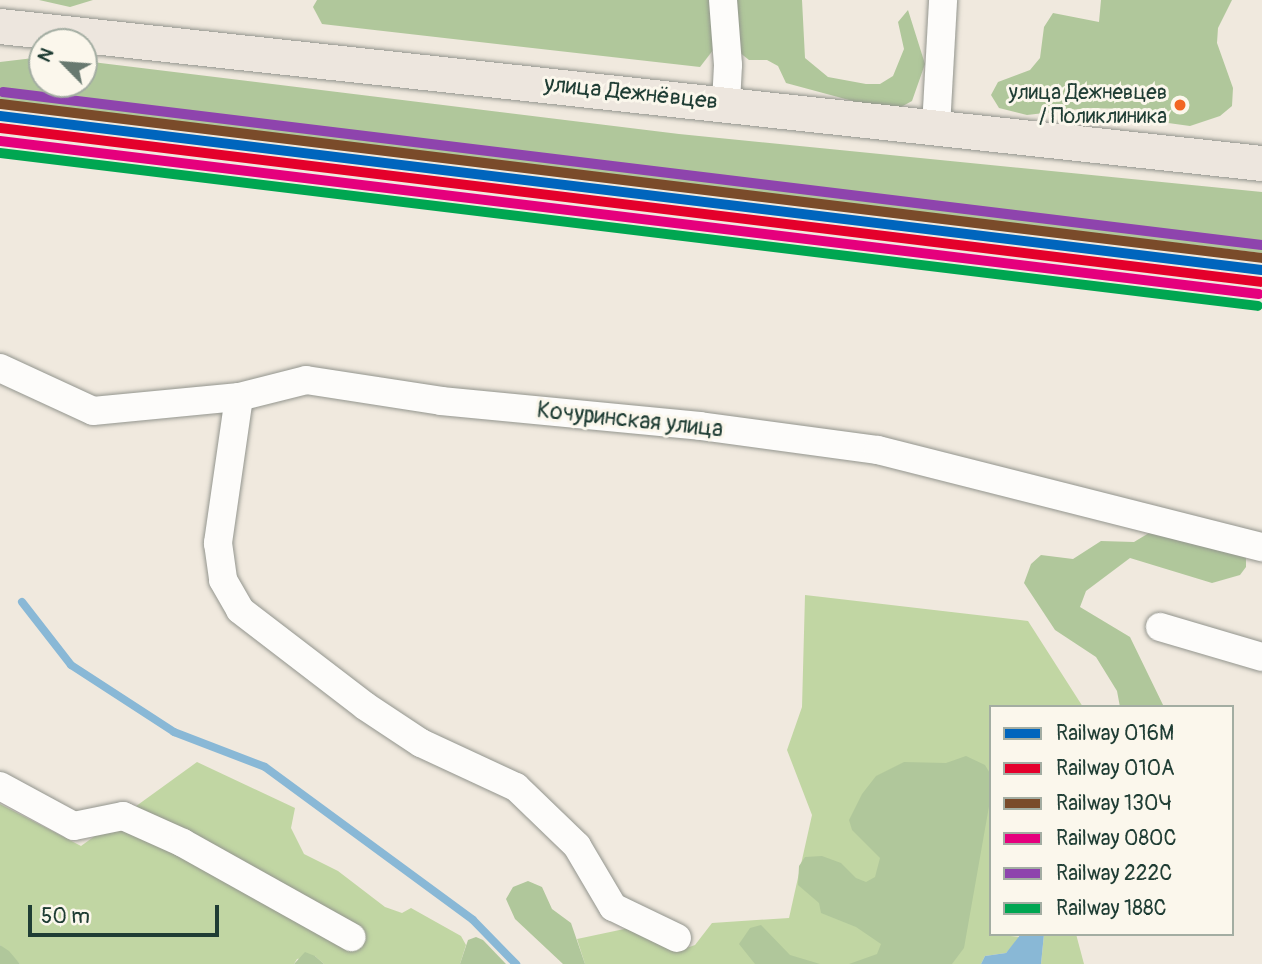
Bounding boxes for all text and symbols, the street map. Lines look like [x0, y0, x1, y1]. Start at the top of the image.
north arrow [28, 28, 98, 98]
text: N [32, 44, 59, 66]
street label: улица Дежнёвцев [543, 70, 719, 116]
place label: улица Дежневцев / Поликлиника [1009, 80, 1167, 130]
marker: улица Дежневцев / Поликлиника [1173, 98, 1187, 112]
street label: Кочуринская улица [536, 397, 724, 443]
legend [989, 705, 1234, 936]
text: Railway 016М [1056, 720, 1174, 747]
text: Railway 010А [1056, 755, 1175, 782]
text: Railway 130Ч [1056, 790, 1171, 817]
text: Railway 080С [1056, 825, 1176, 852]
text: Railway 222С [1056, 860, 1172, 887]
scale bar [32, 890, 222, 934]
text: Railway 188С [1056, 895, 1166, 922]
text: 50 m [41, 903, 90, 930]

